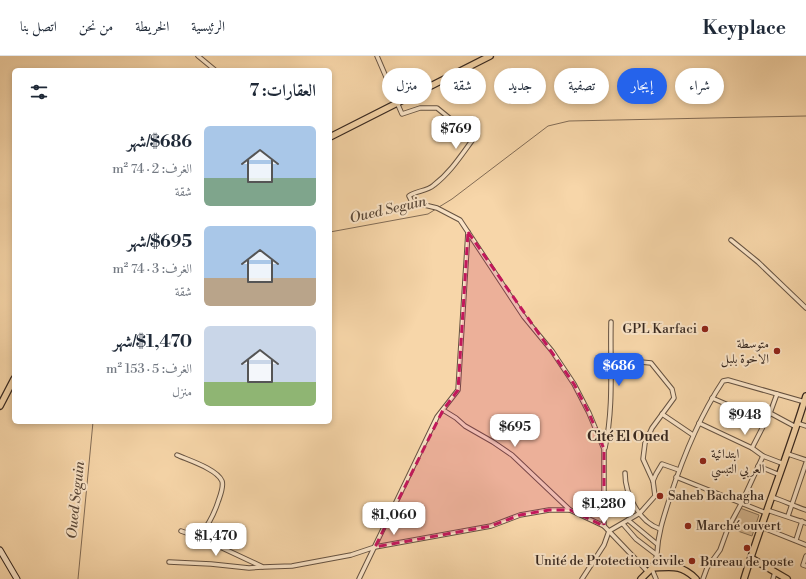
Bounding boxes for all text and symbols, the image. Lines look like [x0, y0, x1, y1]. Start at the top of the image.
text: Keyplace [702, 16, 786, 40]
text: اتصل بنا [20, 18, 57, 36]
text: من نحن [79, 18, 113, 36]
text: الخريطة [135, 18, 169, 36]
text: الرئيسية [191, 18, 225, 36]
chip: منزل [382, 68, 432, 104]
chip: شقة [440, 68, 486, 104]
chip: جديد [494, 68, 546, 104]
chip: تصفية [554, 68, 609, 104]
chip: إيجار [617, 68, 667, 104]
chip: شراء [675, 68, 724, 104]
text: العقارات: 7 [249, 80, 316, 102]
icon: filters [28, 81, 50, 103]
pin: $769 [432, 116, 480, 150]
text: $769 [440, 121, 472, 137]
text: $686/شهر [127, 131, 192, 153]
icon: home [236, 142, 284, 190]
text: الغرف: 2 · 74 m² [112, 161, 192, 177]
text: شقة [175, 184, 192, 200]
water label: Oued Seguin [348, 192, 428, 228]
text: $695/شهر [127, 231, 192, 253]
icon: home [236, 242, 284, 290]
text: الغرف: 3 · 74 m² [112, 261, 192, 277]
text: شقة [175, 284, 192, 300]
place label: GPL Karfaci [623, 321, 697, 337]
marker: GPL Karfaci [700, 324, 710, 334]
text: $1,470/شهر [113, 331, 192, 353]
place label: متوسطة الاخوة بلبل [721, 336, 769, 368]
icon: home [236, 342, 284, 390]
marker: متوسطة الاخوة بلبل [772, 346, 782, 356]
pin: $686 [595, 353, 643, 387]
text: $686 [603, 358, 635, 374]
text: الغرف: 5 · 153 m² [106, 361, 192, 377]
text: منزل [172, 384, 192, 400]
pin: $948 [721, 402, 769, 436]
text: $948 [729, 407, 761, 423]
pin: $695 [491, 414, 539, 448]
text: $695 [499, 419, 531, 435]
district label: Cité El Oued [587, 428, 669, 446]
place label: ابتدائية العربي التبسي [711, 446, 765, 481]
marker: ابتدائية العربي التبسي [698, 456, 708, 466]
water label: Oued Seguin [63, 460, 89, 540]
place label: Saheb Bachagha [668, 488, 764, 504]
pin: $1,280 [571, 491, 637, 525]
marker: Saheb Bachagha [655, 491, 665, 501]
text: $1,280 [582, 496, 626, 512]
pin: $1,060 [361, 502, 427, 536]
text: $1,060 [371, 507, 417, 523]
place label: Marché ouvert [696, 518, 782, 534]
marker: Marché ouvert [683, 521, 693, 531]
pin: $1,470 [183, 523, 249, 557]
text: $1,470 [195, 528, 237, 544]
marker: Bureau de poste [742, 543, 752, 553]
place label: Unité de Protection civile [535, 553, 684, 569]
place label: Bureau de poste [699, 554, 794, 570]
marker: Unité de Protection civile [687, 556, 697, 566]

